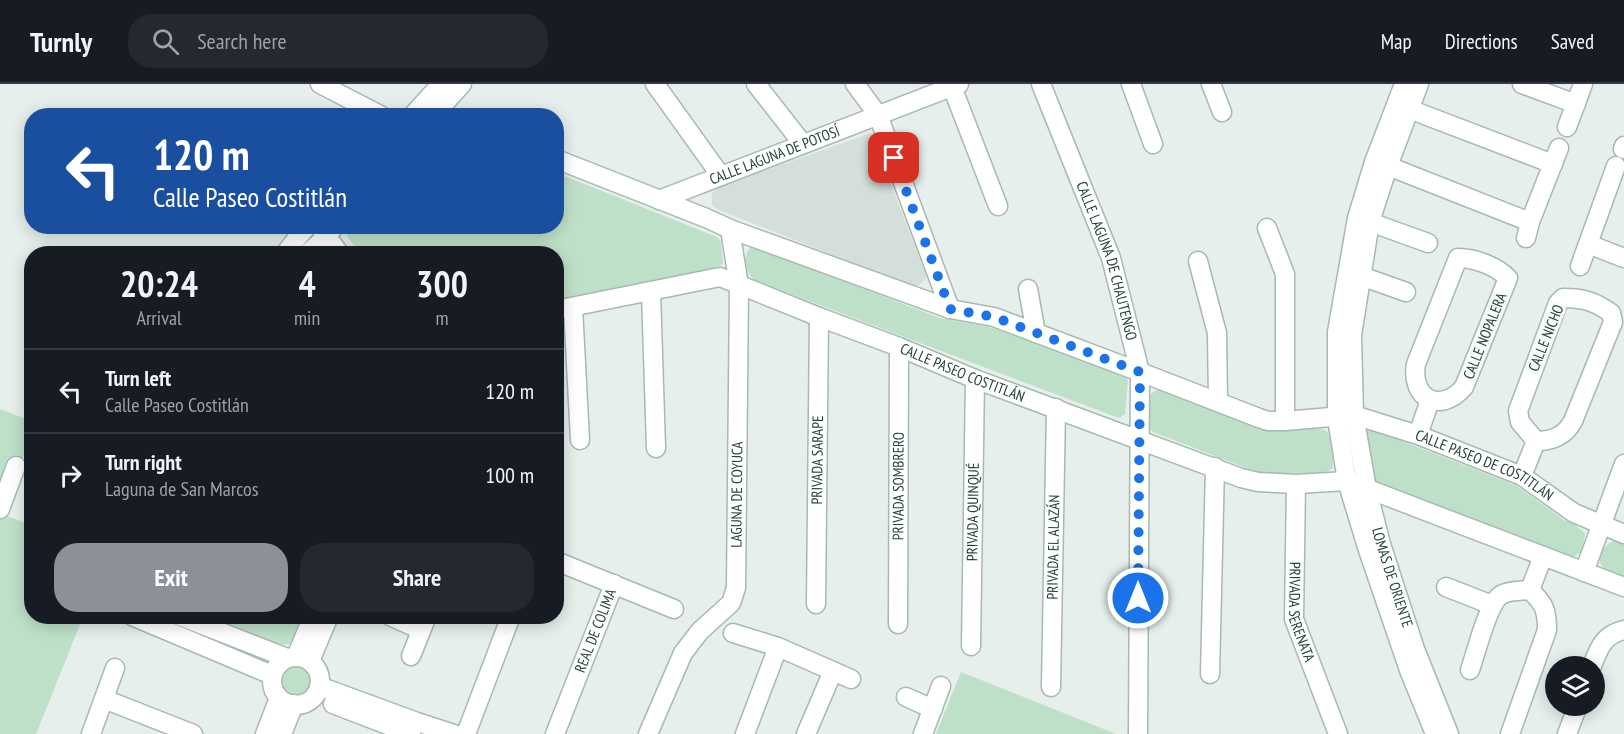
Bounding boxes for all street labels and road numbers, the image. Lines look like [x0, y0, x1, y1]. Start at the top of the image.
street label: CALLE LAGUNA DE POTOSÍ [707, 121, 843, 189]
street label: CALLE LAGUNA DE CHAUTENGO [1072, 179, 1142, 342]
street label: CALLE NOPALERA [1459, 289, 1511, 382]
street label: CALLE NICHO [1524, 302, 1568, 374]
street label: CALLE PASEO COSTITLÁN [897, 339, 1028, 406]
street label: PRIVADA SARAPE [807, 415, 827, 505]
street label: CALLE PASEO DE COSTITLÁN [1413, 425, 1558, 505]
street label: PRIVADA SOMBRERO [888, 432, 908, 540]
street label: LAGUNA DE COYUCA [726, 441, 746, 548]
street label: PRIVADA QUINQUÉ [962, 463, 983, 561]
street label: PRIVADA EL ALAZÁN [1043, 494, 1063, 600]
street label: LOMAS DE ORIENTE [1368, 525, 1417, 630]
street label: PRIVADA SERENATA [1285, 562, 1320, 665]
street label: REAL DE COLIMA [570, 585, 621, 675]

